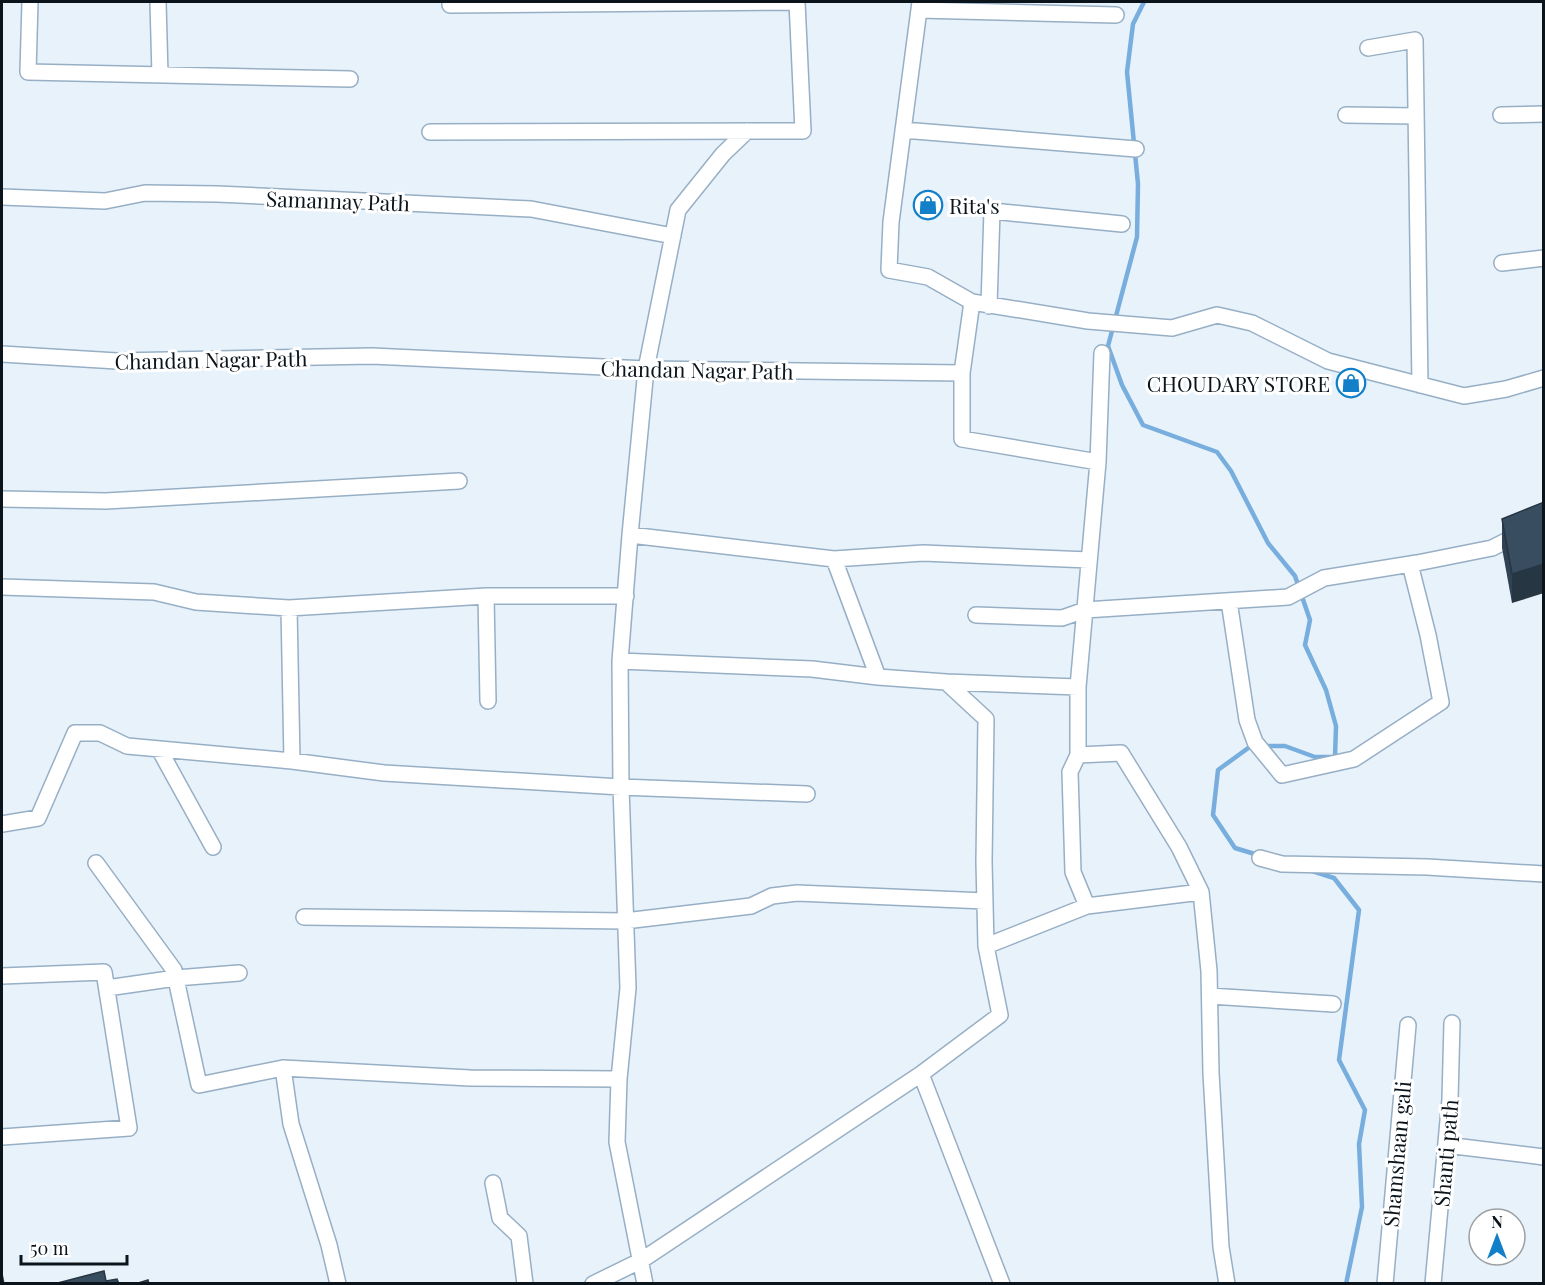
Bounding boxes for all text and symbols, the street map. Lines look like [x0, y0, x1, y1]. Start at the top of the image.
street label: Samannay Path [266, 183, 411, 217]
shop icon: Rita's [912, 189, 944, 221]
place label: Rita's [949, 191, 1000, 219]
street label: Chandan Nagar Path [114, 343, 308, 375]
street label: Chandan Nagar Path [600, 353, 794, 385]
shop icon: CHOUDARY STORE [1335, 367, 1367, 399]
place label: CHOUDARY STORE [1147, 369, 1330, 397]
street label: Shamshaan gali [1376, 1080, 1416, 1228]
street label: Shanti path [1426, 1097, 1464, 1208]
north arrow [1467, 1207, 1527, 1267]
text: N [1491, 1211, 1503, 1232]
scale bar [21, 1228, 128, 1266]
text: 50 m [30, 1236, 69, 1260]

